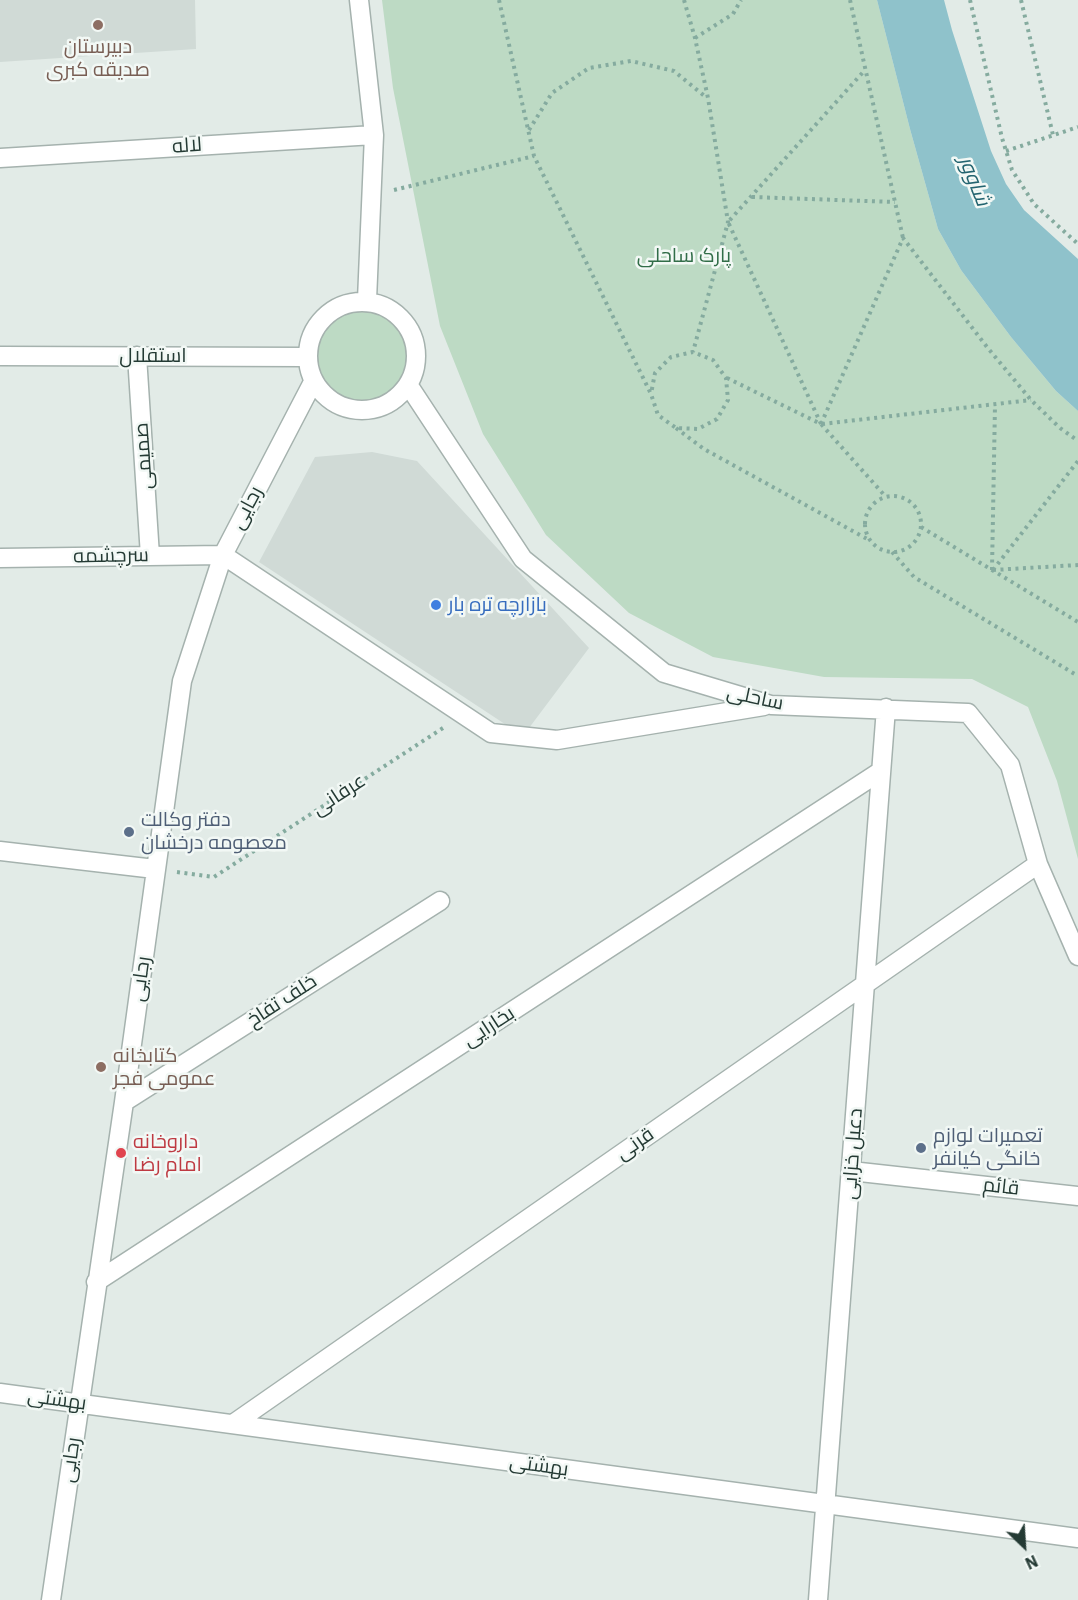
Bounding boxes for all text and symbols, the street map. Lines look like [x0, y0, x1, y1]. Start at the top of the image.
marker: دبیرستان صدیقه کبری [91, 18, 105, 32]
place label: دبیرستان صدیقه کبری [46, 35, 150, 82]
street label: لاله [171, 133, 203, 159]
water label: شاوور [953, 152, 995, 210]
park label: پارک ساحلی [637, 244, 731, 268]
street label: استقلال [119, 344, 187, 368]
street label: صمیمی [130, 422, 158, 490]
street label: رجایی [226, 482, 268, 534]
street label: سرچشمه [73, 543, 149, 569]
place label: بازارچه تره بار [448, 593, 547, 617]
marker: بازارچه تره بار [429, 598, 443, 612]
street label: ساحلی [724, 680, 786, 716]
street label: عرفانی [308, 769, 370, 821]
place label: دفتر وکالت معصومه درخشان [141, 808, 287, 855]
marker: دفتر وکالت معصومه درخشان [122, 825, 136, 839]
street label: رجایی [126, 955, 156, 1003]
street label: خلف تفاخ [242, 970, 322, 1032]
street label: بخارایی [459, 1001, 519, 1053]
place label: کتابخانه عمومی فجر [113, 1044, 215, 1091]
marker: کتابخانه عمومی فجر [94, 1060, 108, 1074]
street label: دعبل خزایی [838, 1107, 868, 1201]
street label: قرنی [611, 1122, 659, 1166]
place label: تعمیرات لوازم خانگی کیانفر [933, 1124, 1043, 1171]
place label: داروخانه امام رضا [133, 1130, 202, 1177]
marker: تعمیرات لوازم خانگی کیانفر [914, 1141, 928, 1155]
marker: داروخانه امام رضا [114, 1146, 128, 1160]
street label: قائم [982, 1173, 1020, 1201]
street label: بهشتی [26, 1384, 88, 1416]
street label: رجایی [56, 1436, 86, 1484]
street label: بهشتی [508, 1450, 570, 1482]
north arrow [994, 1516, 1054, 1576]
text: N [1022, 1551, 1041, 1574]

